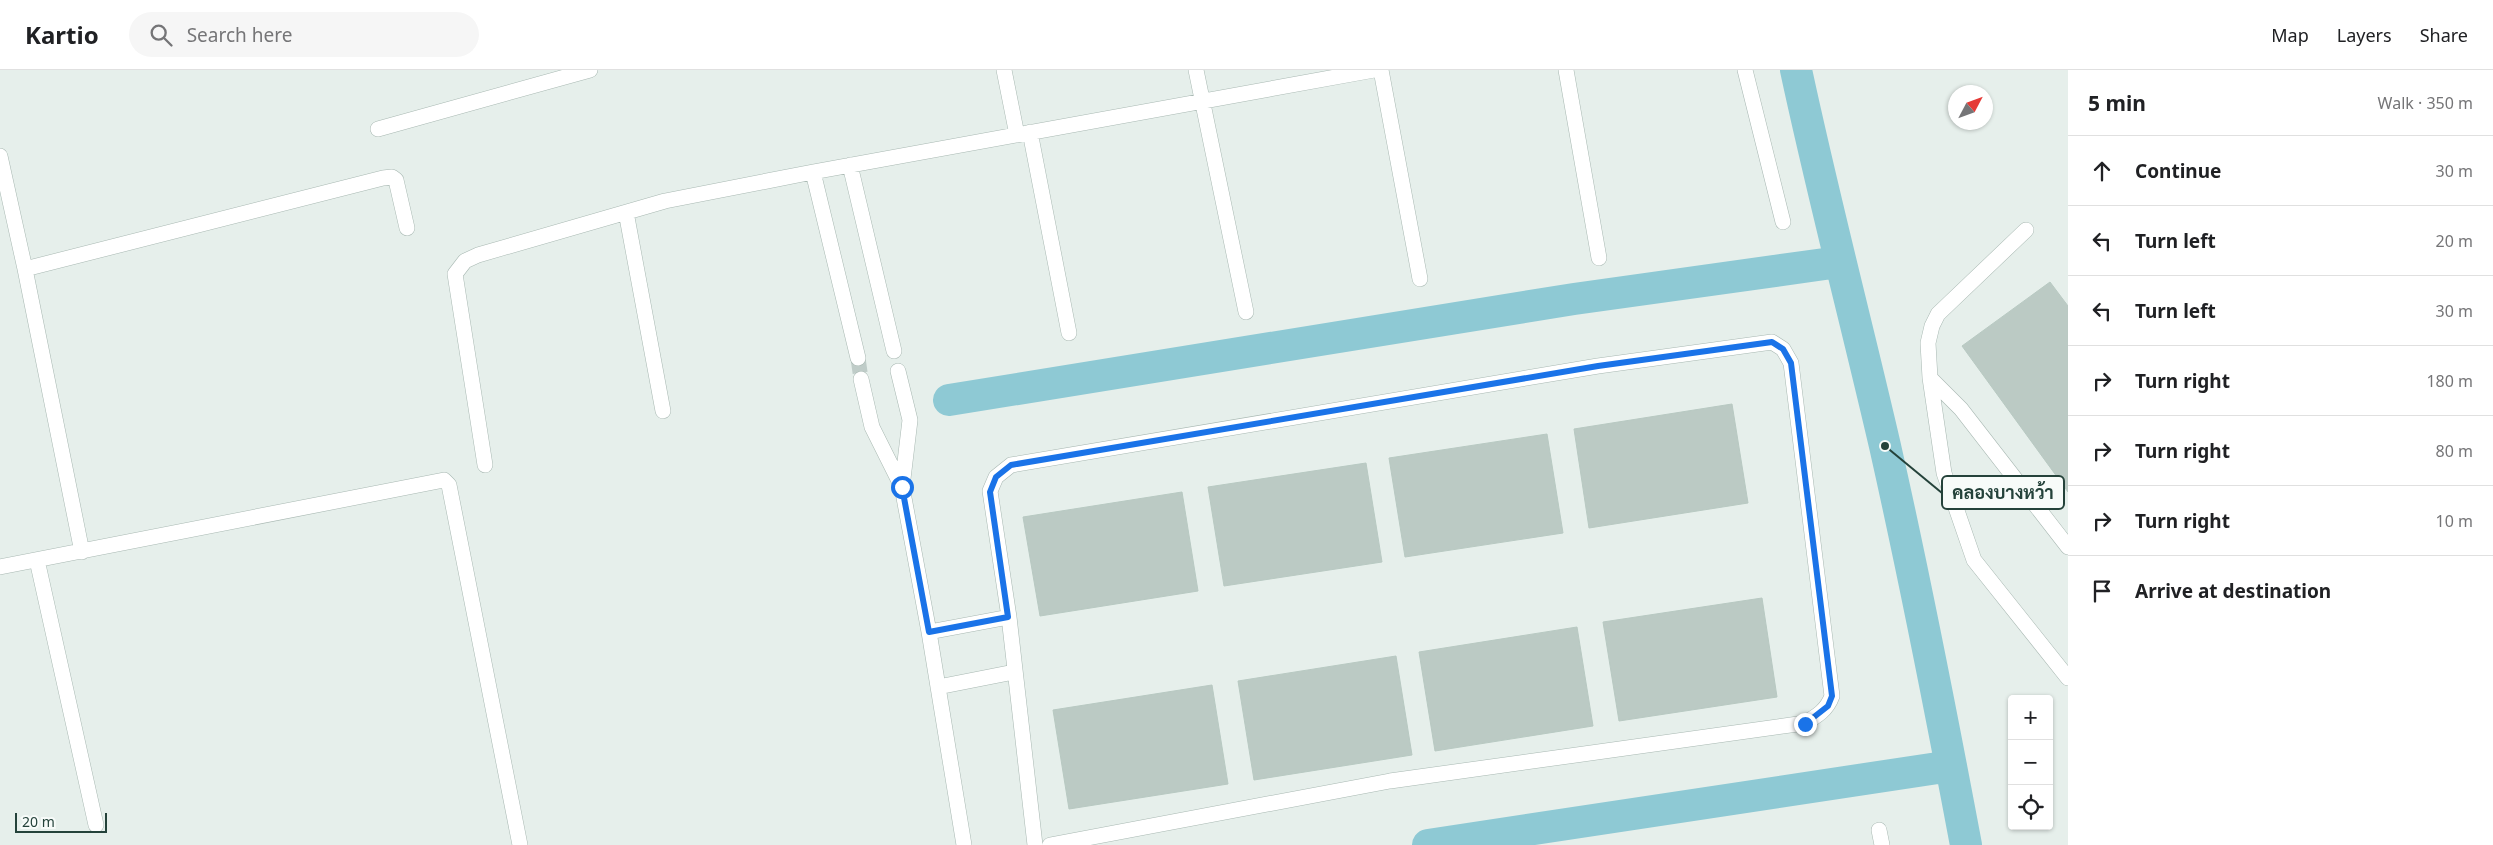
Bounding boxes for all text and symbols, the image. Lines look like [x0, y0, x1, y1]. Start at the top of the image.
search box [129, 12, 479, 57]
text: Kartio [25, 18, 99, 51]
icon: search [147, 21, 175, 49]
text: Search here [187, 22, 292, 48]
text: Map [2271, 23, 2309, 47]
text: Layers [2337, 23, 2392, 47]
text: Share [2420, 23, 2468, 47]
north arrow [1948, 85, 1993, 130]
text: 5 min [2088, 89, 2146, 117]
text: Walk · 350 m [2378, 92, 2473, 114]
icon: ahead [2088, 157, 2116, 185]
text: Continue [2135, 158, 2221, 184]
text: 30 m [2436, 160, 2473, 182]
icon: left [2088, 227, 2116, 255]
text: Turn left [2135, 228, 2216, 254]
text: 20 m [2436, 230, 2473, 252]
icon: left [2088, 297, 2116, 325]
text: Turn left [2135, 298, 2216, 324]
text: 30 m [2436, 300, 2473, 322]
icon: right [2088, 367, 2116, 395]
text: Turn right [2135, 368, 2230, 394]
text: 180 m [2426, 370, 2473, 392]
icon: right [2088, 437, 2116, 465]
text: Turn right [2135, 438, 2230, 464]
text: 80 m [2436, 440, 2473, 462]
route start [891, 476, 914, 499]
callout: คลองบางหว้า [1942, 476, 2064, 509]
text: คลองบางหว้า [1952, 480, 2054, 504]
icon: right [2088, 507, 2116, 535]
text: Turn right [2135, 508, 2230, 534]
text: 10 m [2436, 510, 2473, 532]
icon: arrive [2088, 577, 2116, 605]
text: Arrive at destination [2135, 578, 2331, 604]
map controls [2008, 695, 2053, 830]
button: + [2008, 695, 2053, 740]
route end [1794, 713, 1817, 736]
button: − [2008, 740, 2053, 785]
button: locate [2008, 785, 2053, 830]
scale bar [15, 810, 108, 833]
text: 20 m [22, 812, 55, 831]

